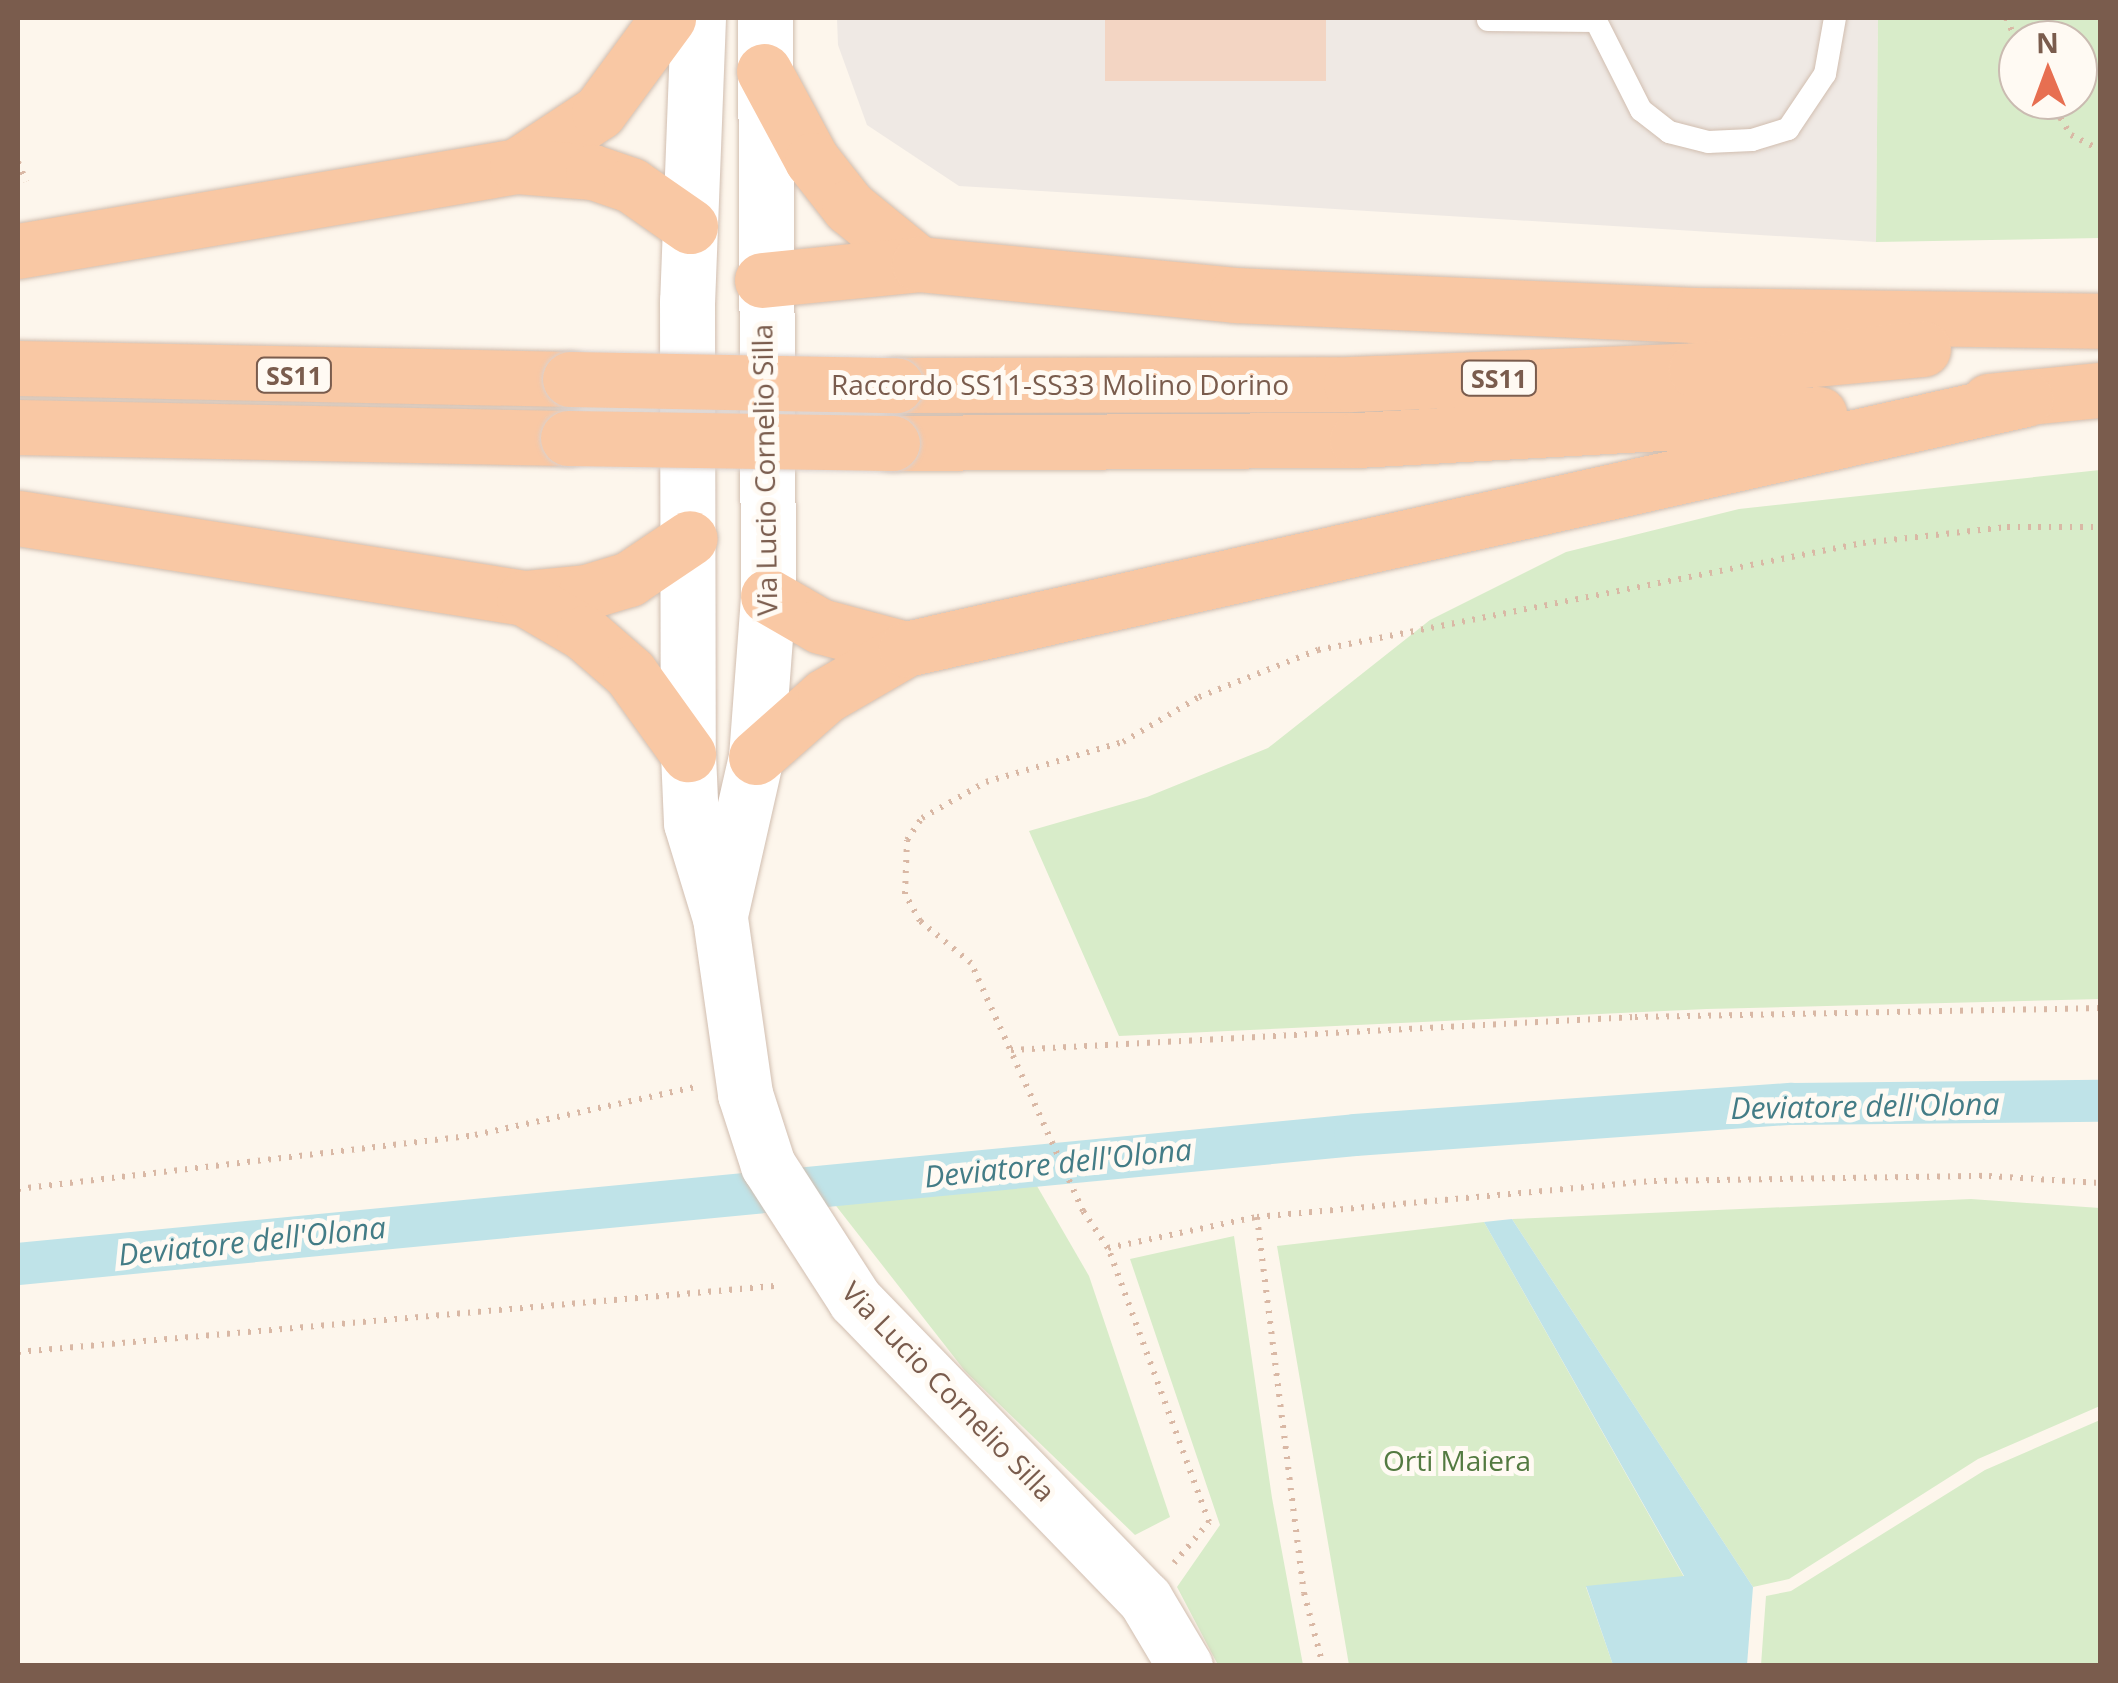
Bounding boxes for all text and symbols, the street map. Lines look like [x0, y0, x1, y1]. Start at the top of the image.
north arrow [1998, 20, 2098, 120]
text: N [2036, 23, 2059, 61]
street label: Via Lucio Cornelio Silla [745, 324, 783, 616]
road number: SS11 [254, 355, 334, 395]
road number: SS11 [1459, 358, 1539, 398]
street label: Raccordo SS11-SS33 Molino Dorino [831, 367, 1289, 401]
water label: Deviatore dell'Olona [1730, 1086, 2000, 1126]
water label: Deviatore dell'Olona [922, 1131, 1194, 1195]
water label: Deviatore dell'Olona [116, 1209, 388, 1273]
street label: Via Lucio Cornelio Silla [835, 1274, 1063, 1508]
park label: Orti Maiera [1383, 1443, 1531, 1477]

